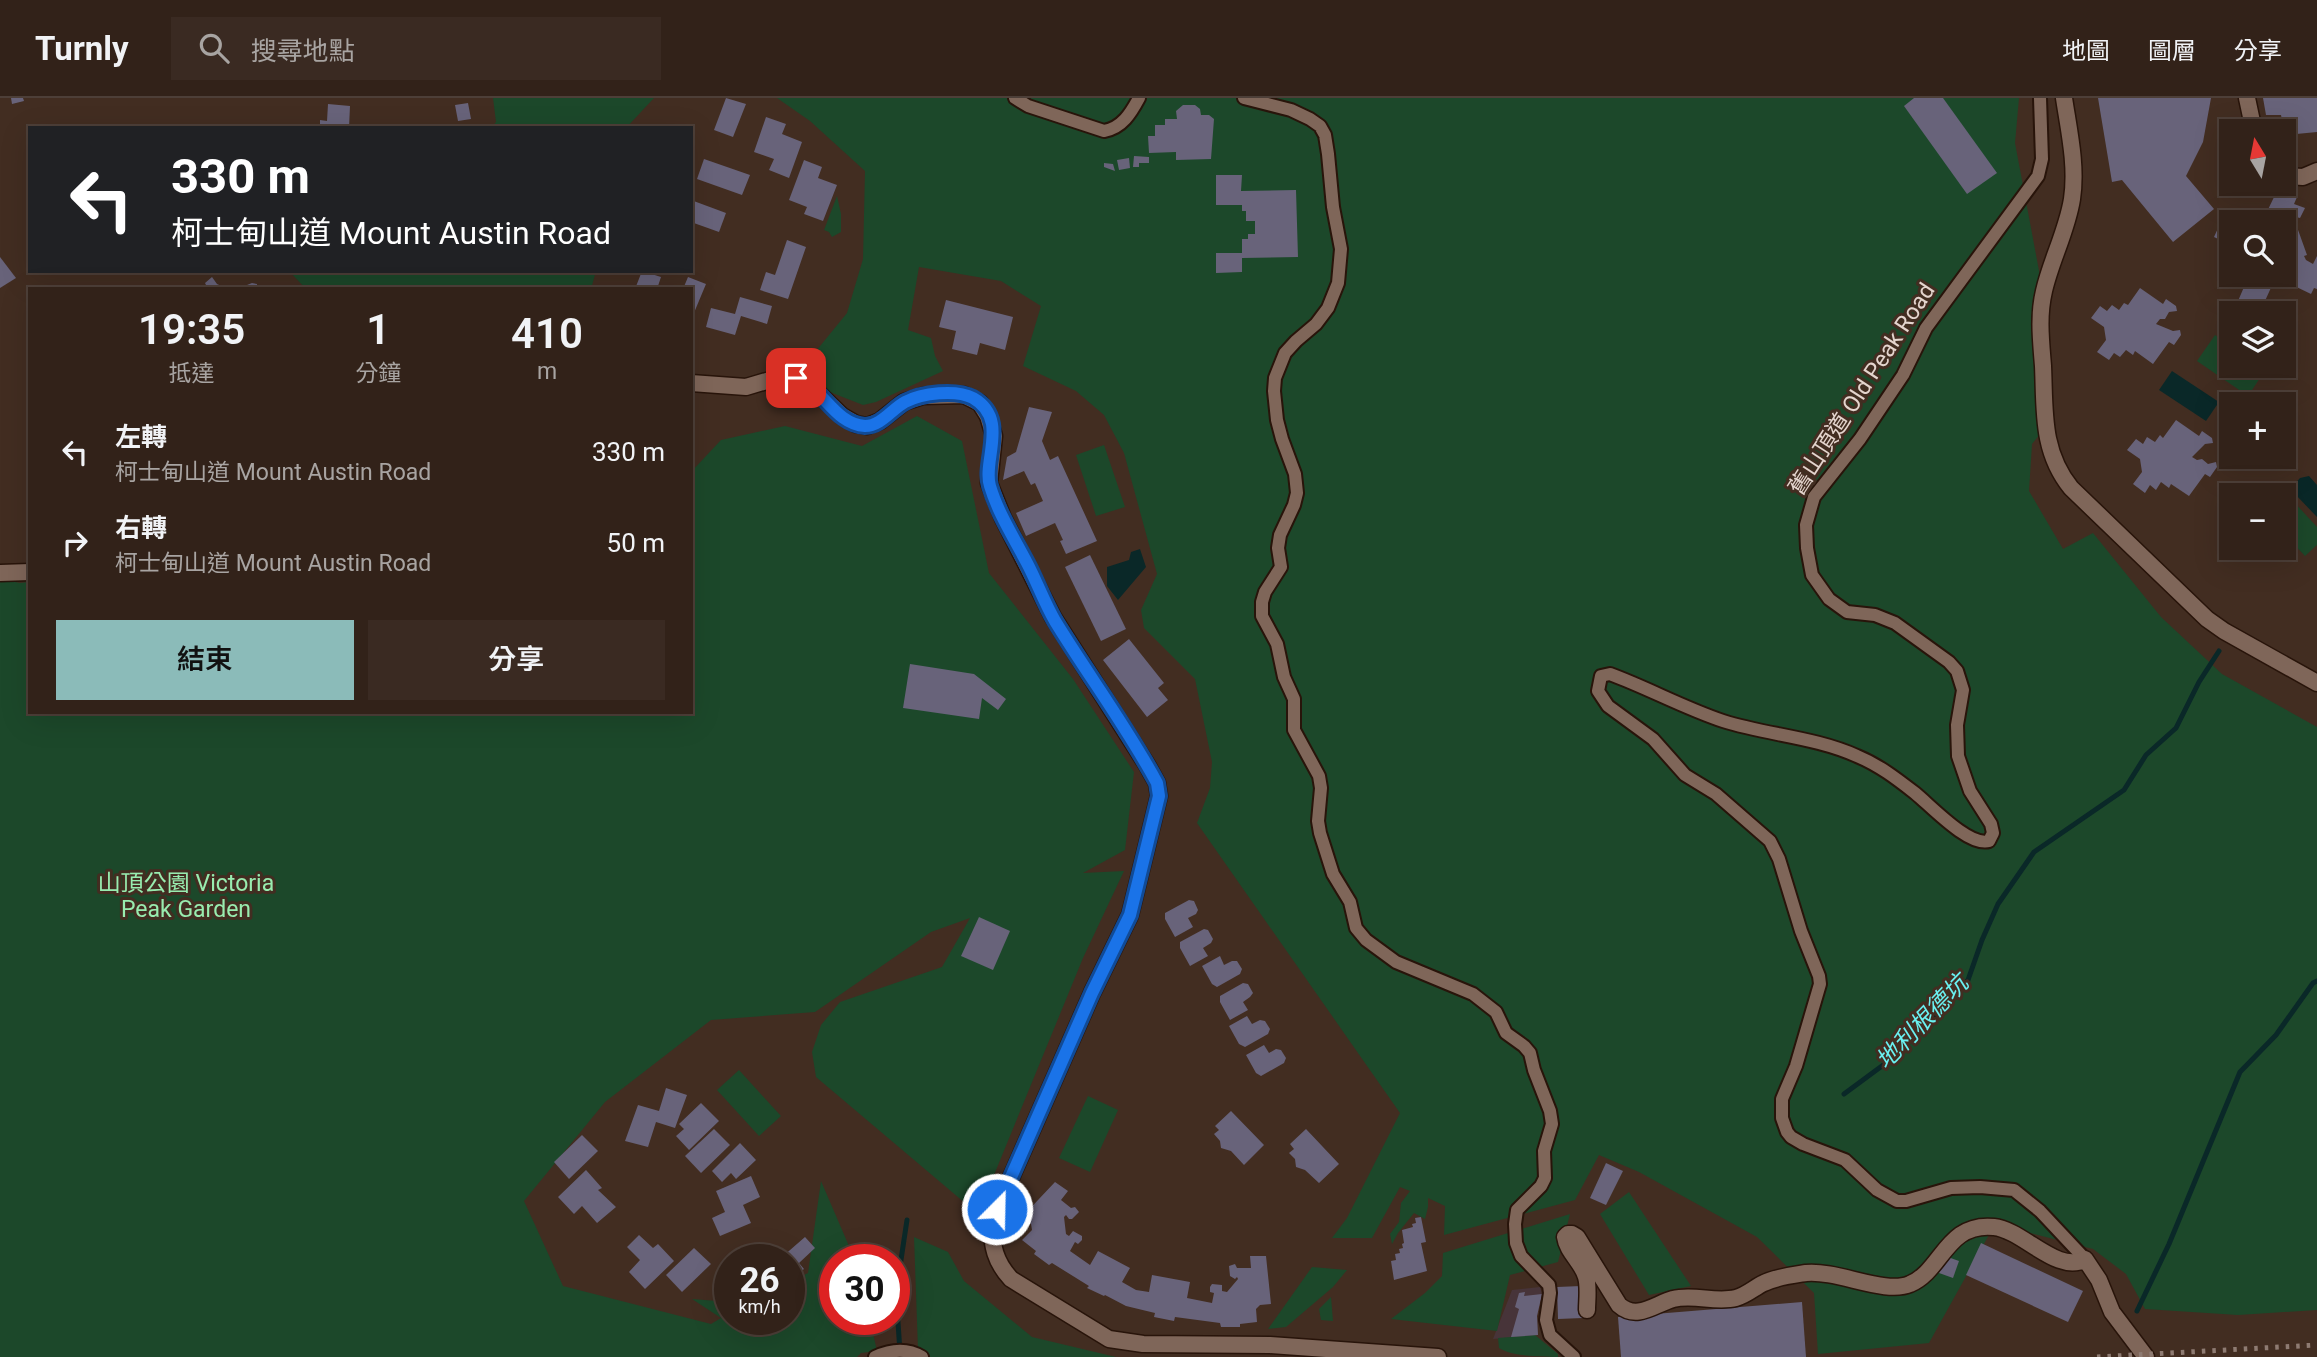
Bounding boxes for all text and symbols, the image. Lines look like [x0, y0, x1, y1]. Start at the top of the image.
search box [171, 17, 661, 80]
text: Turnly [35, 29, 129, 68]
icon: search [195, 29, 233, 67]
text: 搜尋地點 [251, 36, 355, 66]
text: 地圖 [2062, 37, 2110, 65]
text: 圖層 [2148, 37, 2196, 65]
text: 分享 [2234, 37, 2282, 65]
north arrow [2219, 119, 2296, 196]
map controls [2219, 119, 2296, 560]
text: 330 m [171, 148, 310, 205]
icon: left [56, 154, 147, 245]
button: search [2219, 210, 2296, 287]
text: 柯士甸山道 Mount Austin Road [171, 214, 611, 252]
street label: 舊山頂道 Old Peak Road [1783, 278, 1941, 500]
button: layers [2219, 301, 2296, 378]
text: 19:35 [138, 305, 245, 354]
text: 1 [366, 305, 390, 354]
text: 410 [511, 309, 583, 358]
pin [766, 348, 826, 408]
text: m [537, 358, 557, 385]
icon: arrive [777, 359, 815, 397]
text: 抵達 [169, 360, 215, 387]
text: 分鐘 [355, 360, 401, 387]
button: + [2219, 392, 2296, 469]
text: 左轉 [115, 422, 167, 452]
icon: left [56, 433, 94, 471]
text: 330 m [592, 437, 665, 467]
text: 柯士甸山道 Mount Austin Road [115, 459, 431, 486]
button: − [2219, 483, 2296, 560]
text: 右轉 [115, 513, 167, 543]
icon: right [56, 524, 94, 562]
text: 50 m [607, 528, 665, 558]
text: 柯士甸山道 Mount Austin Road [115, 550, 431, 577]
button: 結束 [56, 620, 354, 700]
button: 分享 [368, 620, 665, 700]
park label: 山頂公園 Victoria Peak Garden [98, 870, 274, 923]
water label: 地利根德坑 [1870, 967, 1976, 1075]
position arrow [960, 1172, 1034, 1246]
speed limit sign: 30 [819, 1244, 910, 1335]
text: 26 [739, 1260, 780, 1301]
text: km/h [738, 1296, 781, 1317]

